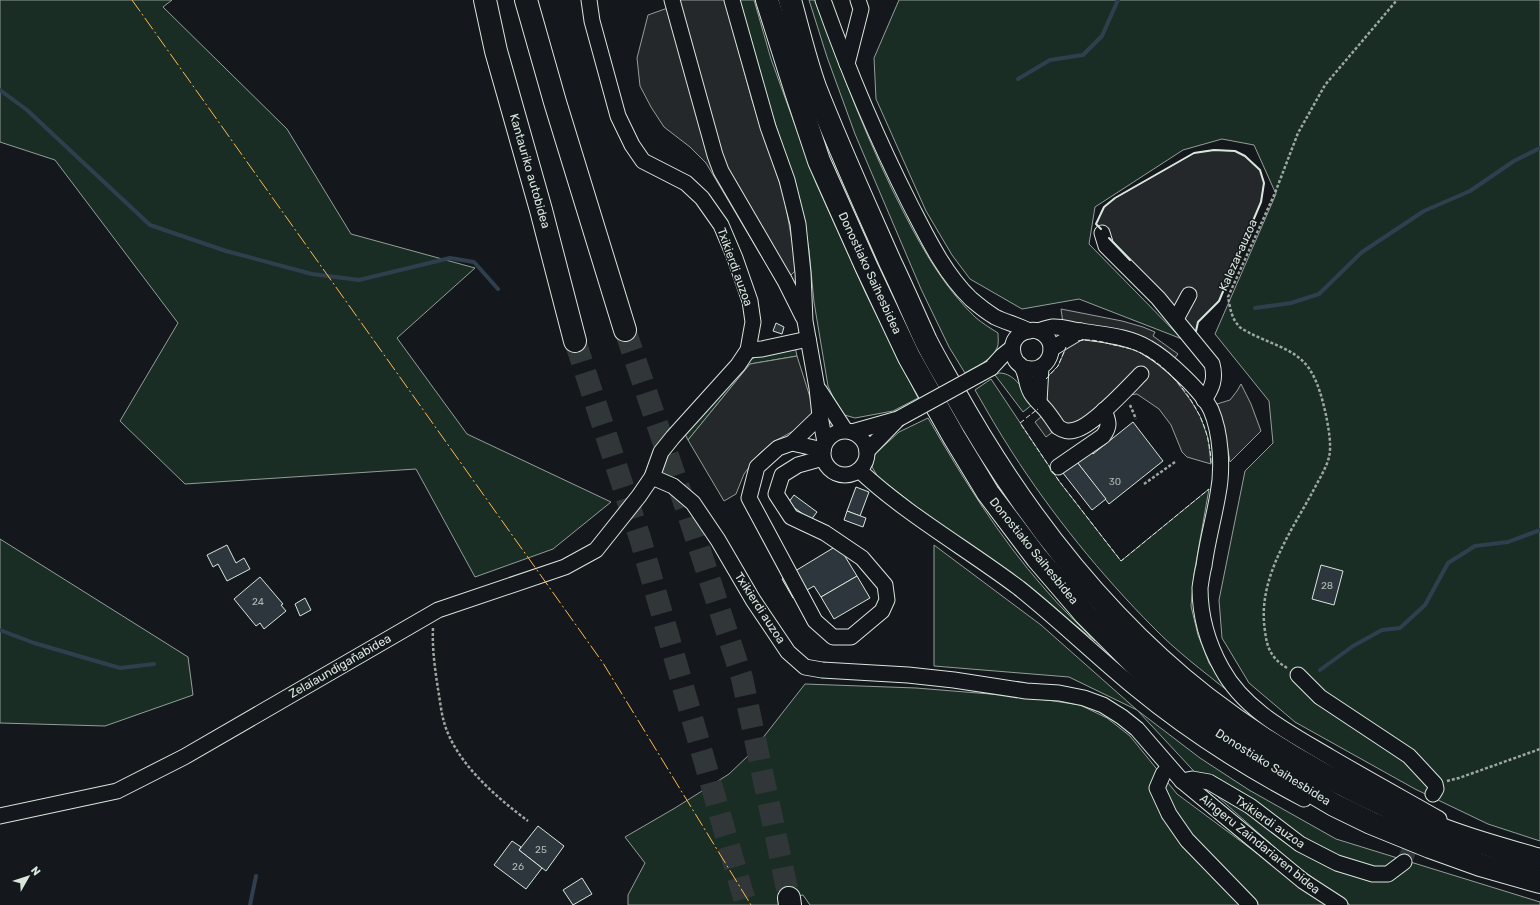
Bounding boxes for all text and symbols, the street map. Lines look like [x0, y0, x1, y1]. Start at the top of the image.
street label: Kantauriko autobidea [507, 112, 553, 230]
street label: Donostiako Saihesbidea [836, 210, 904, 336]
street label: Kalezar auzoa [1216, 217, 1260, 293]
street label: Txikierdi auzoa [714, 226, 756, 308]
house number: 30 [1109, 476, 1121, 488]
street label: Donostiako Saihesbidea [987, 495, 1081, 607]
street label: Txikierdi auzoa [732, 570, 788, 646]
house number: 28 [1321, 580, 1333, 592]
house number: 24 [252, 596, 264, 608]
street label: Zelaiaundigañabidea [286, 631, 394, 701]
street label: Donostiako Saihesbidea [1213, 726, 1333, 808]
street label: Aingeru Zaindariaren bidea [1197, 791, 1323, 897]
street label: Txikierdi auzoa [1232, 793, 1308, 851]
house number: 25 [535, 844, 547, 856]
north arrow [8, 857, 48, 897]
house number: 26 [512, 861, 524, 873]
text: N [28, 864, 43, 878]

